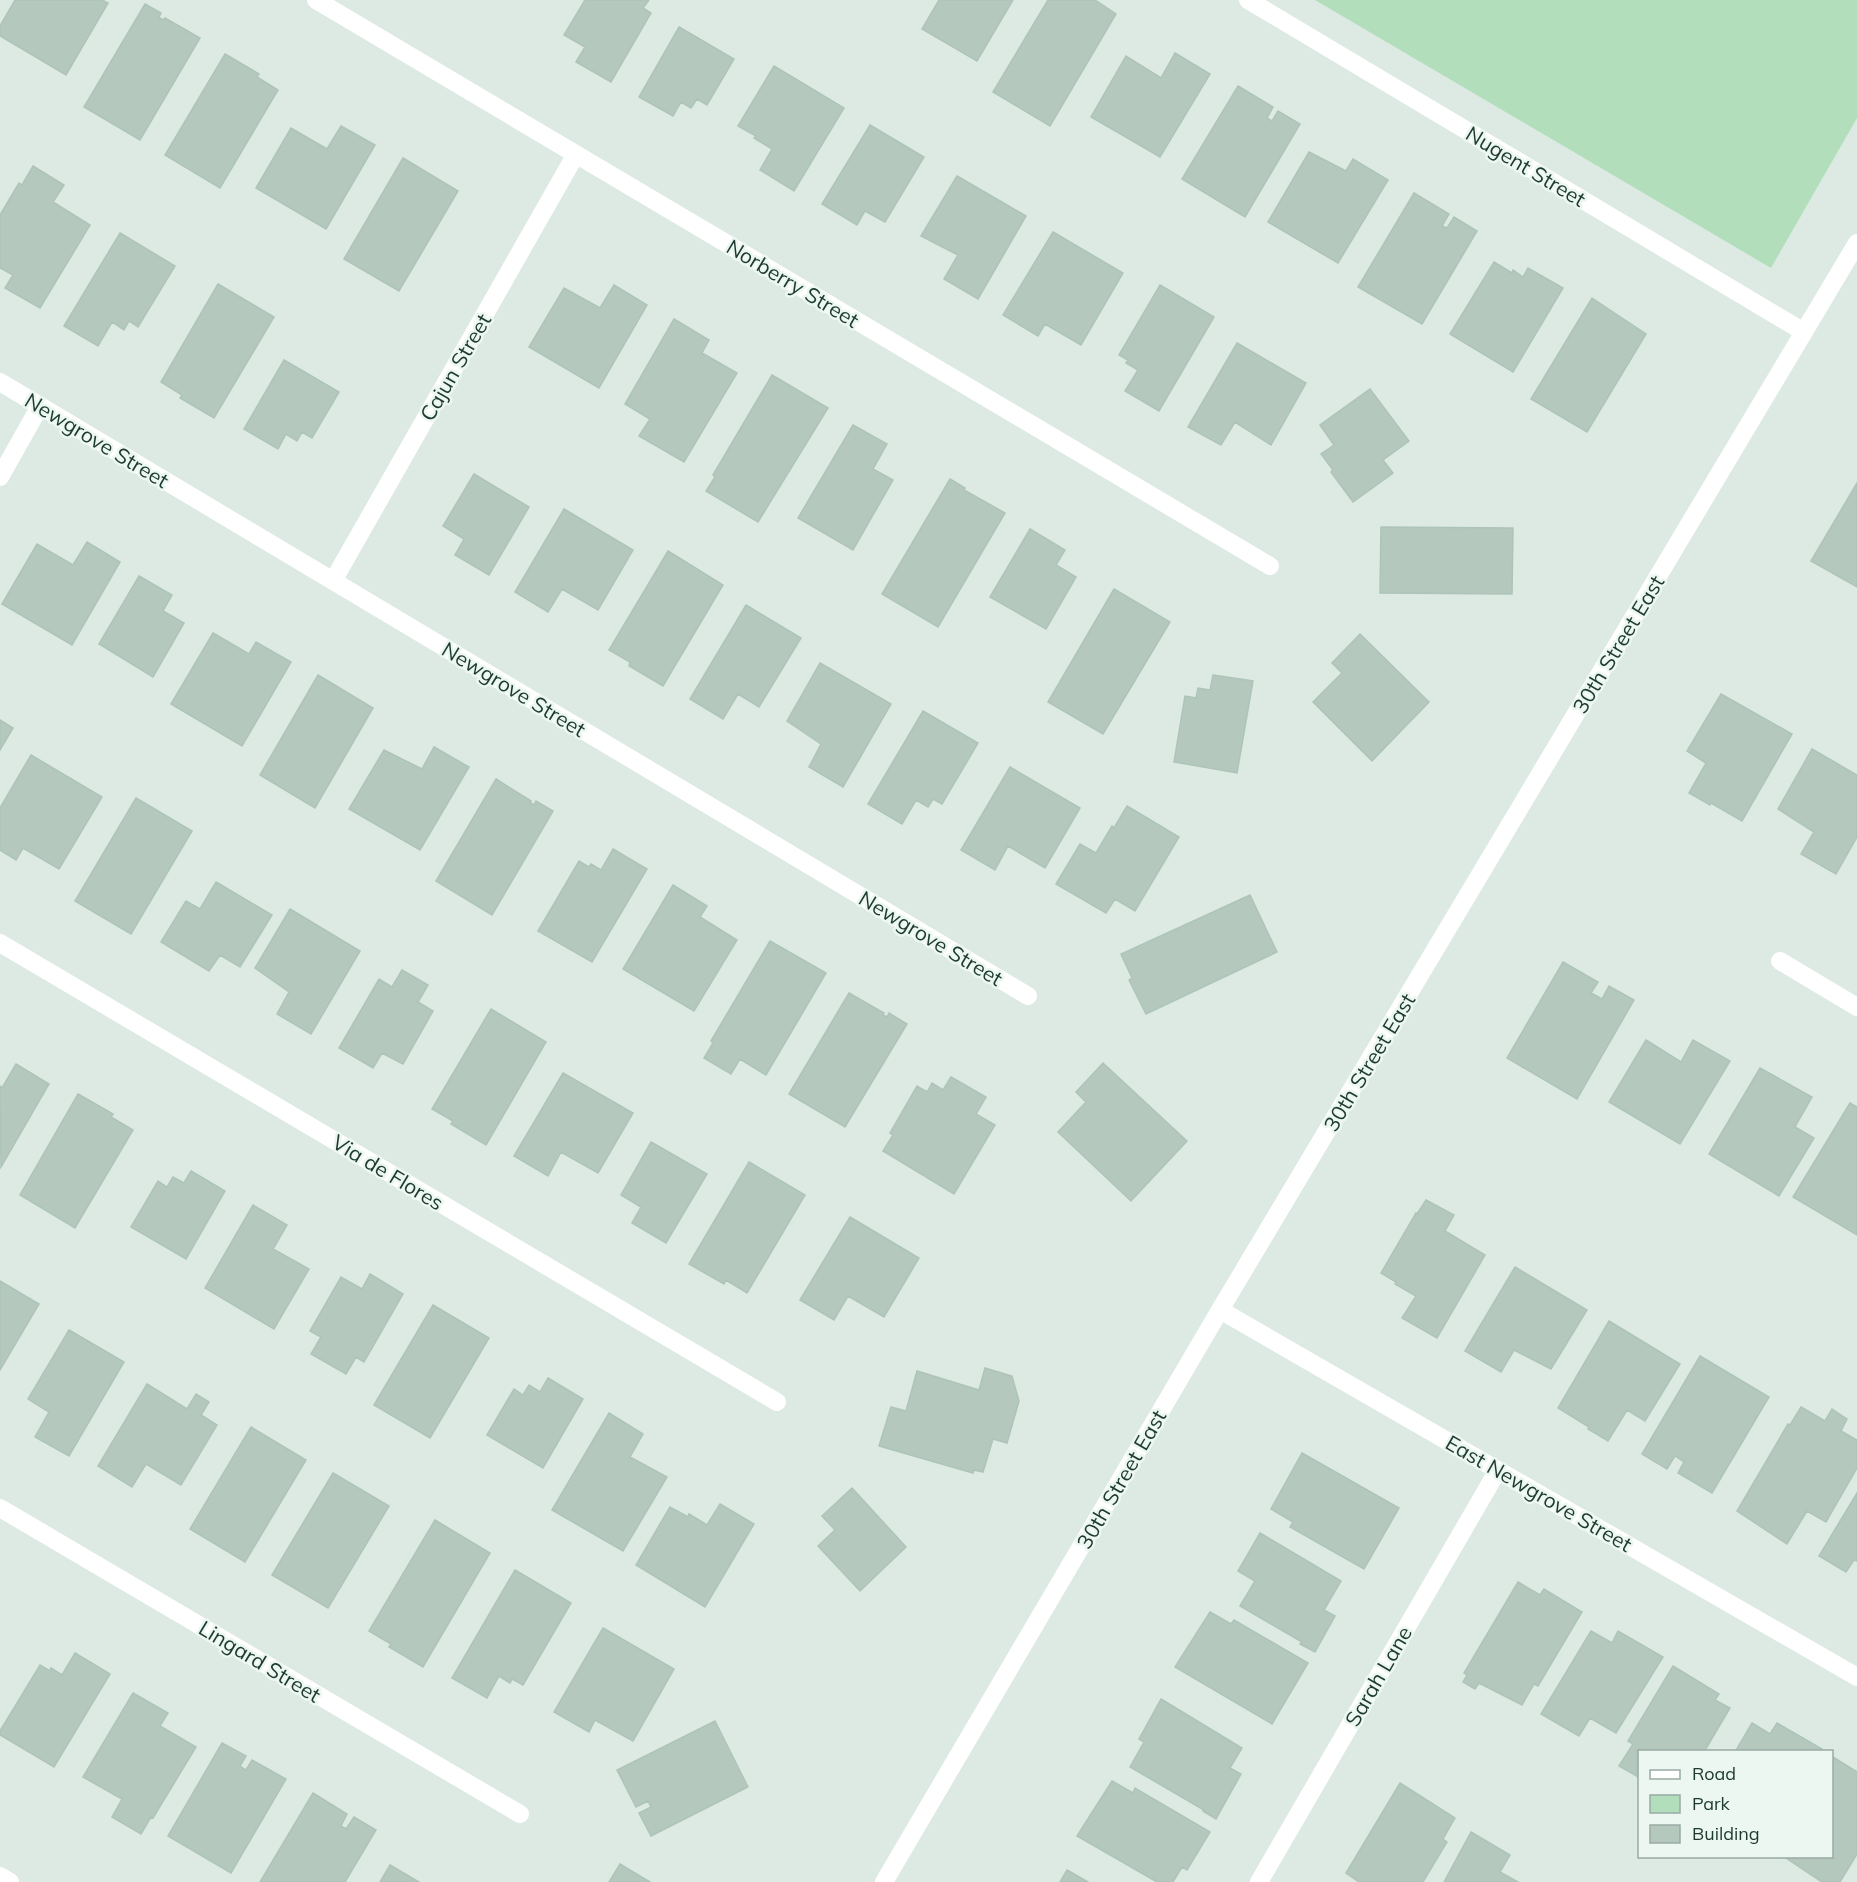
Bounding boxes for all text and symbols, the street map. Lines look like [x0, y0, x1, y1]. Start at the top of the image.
street label: Nugent Street [1461, 120, 1591, 212]
street label: Norberry Street [722, 233, 864, 333]
street label: Cajun Street [414, 309, 496, 425]
street label: Newgrove Street [20, 387, 174, 493]
street label: 30th Street East [1567, 570, 1669, 718]
street label: Newgrove Street [437, 636, 591, 742]
street label: Newgrove Street [854, 885, 1008, 991]
street label: 30th Street East [1318, 988, 1420, 1136]
street label: Via de Flores [328, 1129, 448, 1215]
street label: 30th Street East [1071, 1405, 1171, 1553]
street label: East Newgrove Street [1441, 1429, 1637, 1557]
street label: Lingard Street [194, 1614, 326, 1708]
street label: Sarah Lane [1339, 1621, 1417, 1731]
legend [1638, 1750, 1833, 1858]
text: Road [1692, 1762, 1736, 1785]
text: Park [1692, 1792, 1731, 1815]
text: Building [1692, 1822, 1760, 1845]

